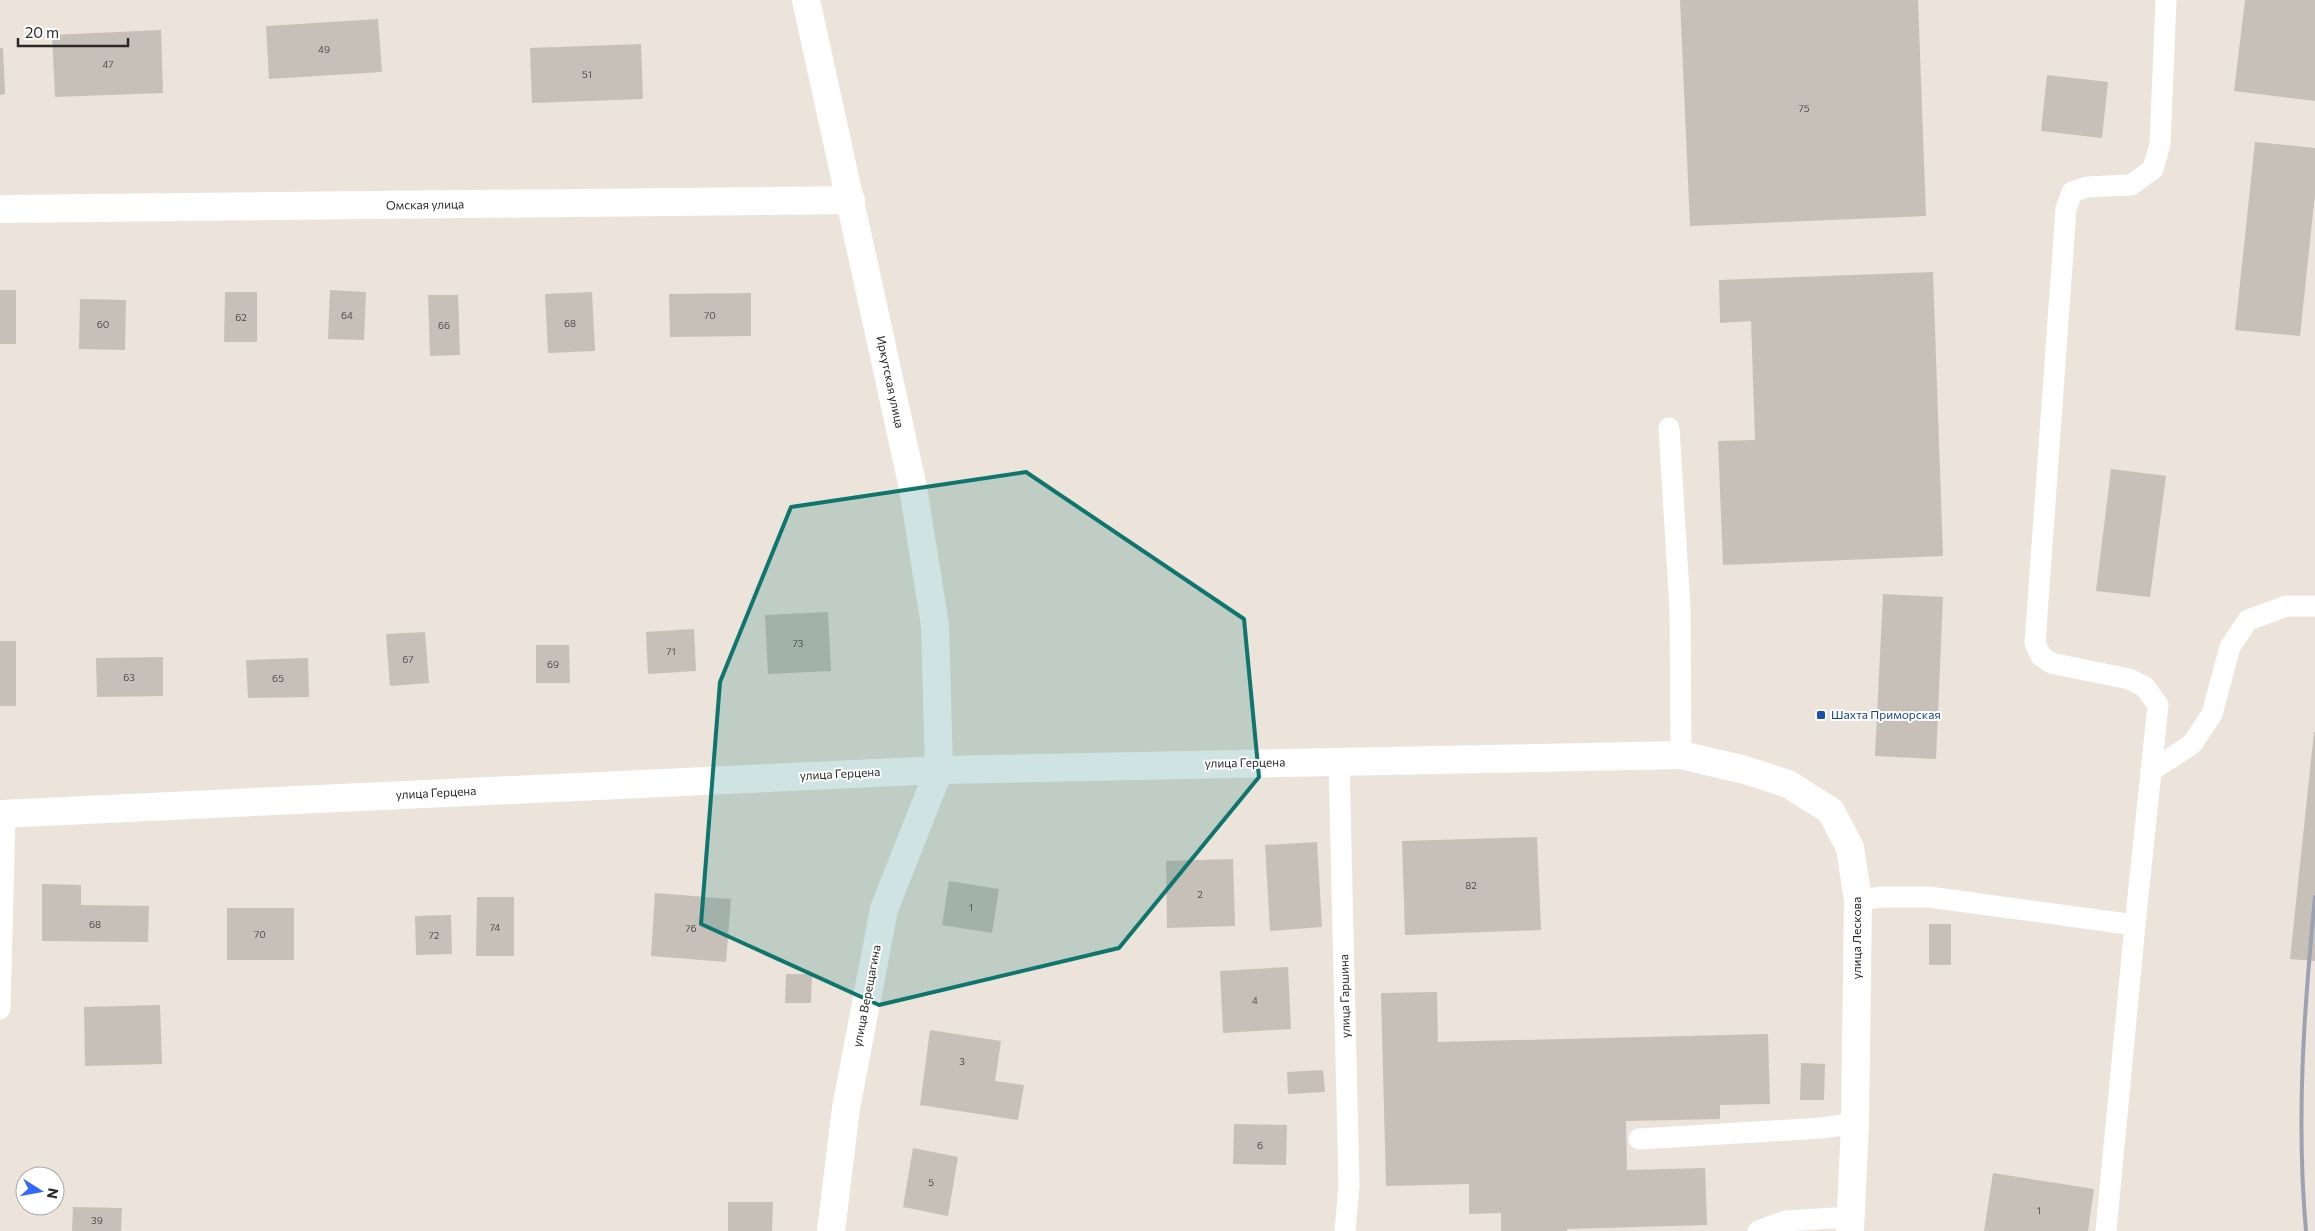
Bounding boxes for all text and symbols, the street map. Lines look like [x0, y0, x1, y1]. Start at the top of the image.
scale bar [18, 15, 128, 47]
text: 20 m [25, 23, 59, 41]
house number: 49 [318, 43, 330, 55]
house number: 47 [102, 58, 114, 70]
house number: 51 [582, 68, 592, 80]
house number: 75 [1799, 102, 1810, 114]
street label: Омская улица [386, 196, 464, 212]
house number: 64 [341, 309, 353, 321]
house number: 70 [704, 309, 716, 321]
house number: 62 [235, 311, 247, 323]
house number: 68 [564, 317, 576, 329]
house number: 60 [97, 318, 109, 330]
house number: 66 [438, 319, 450, 331]
street label: Иркутская улица [874, 334, 908, 429]
house number: 73 [793, 637, 804, 649]
house number: 71 [666, 645, 676, 657]
house number: 67 [402, 653, 414, 665]
house number: 69 [547, 658, 559, 670]
house number: 63 [123, 671, 135, 683]
house number: 65 [272, 672, 284, 684]
place label: Шахта Приморская [1831, 707, 1941, 721]
marker: Шахта Приморская [1815, 709, 1827, 721]
street label: улица Герцена [1205, 754, 1285, 770]
street label: улица Герцена [799, 764, 881, 782]
street label: улица Герцена [395, 783, 477, 801]
house number: 82 [1465, 879, 1477, 891]
house number: 2 [1197, 888, 1203, 900]
street label: улица Лескова [1849, 897, 1863, 979]
house number: 1 [969, 901, 973, 913]
house number: 68 [89, 918, 101, 930]
house number: 74 [490, 921, 500, 933]
house number: 76 [685, 922, 697, 934]
house number: 70 [254, 928, 266, 940]
house number: 72 [429, 929, 440, 941]
street label: улица Верещагина [849, 943, 883, 1048]
street label: улица Гаршина [1336, 954, 1352, 1038]
house number: 4 [1252, 994, 1258, 1006]
house number: 3 [959, 1055, 965, 1067]
house number: 6 [1257, 1139, 1263, 1151]
north arrow [15, 1166, 65, 1216]
house number: 5 [928, 1176, 934, 1188]
text: N [44, 1187, 63, 1200]
house number: 1 [2037, 1204, 2041, 1216]
house number: 39 [91, 1214, 103, 1226]

